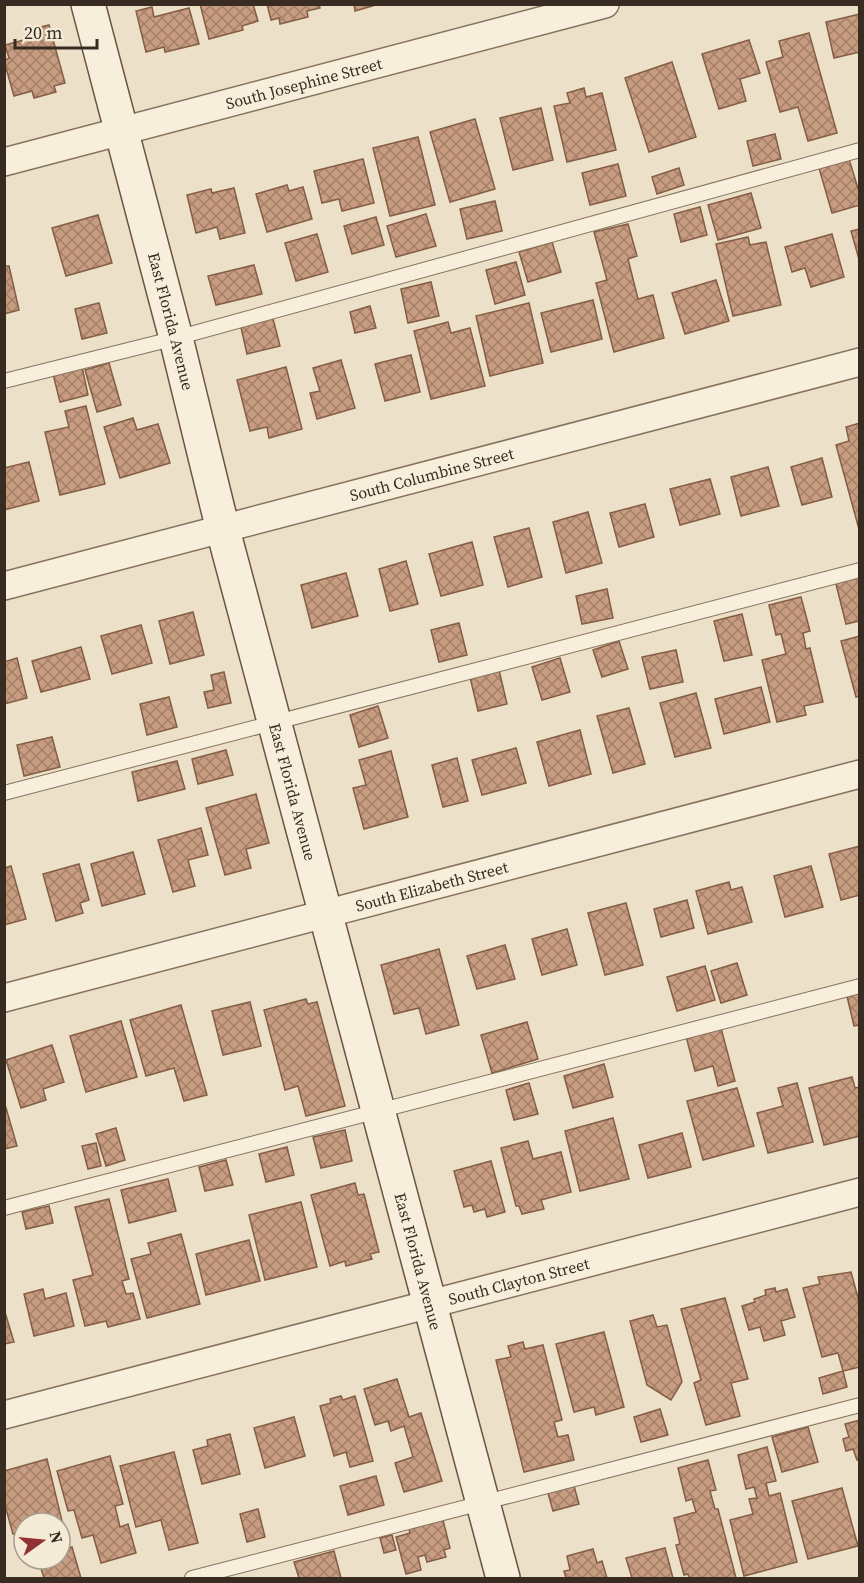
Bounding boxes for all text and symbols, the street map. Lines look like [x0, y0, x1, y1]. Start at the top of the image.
scale bar [15, 12, 98, 50]
text: 20 m [24, 20, 62, 45]
street label: South Josephine Street [223, 52, 385, 114]
street label: East Florida Avenue [143, 250, 199, 392]
street label: South Columbine Street [347, 442, 517, 506]
street label: East Florida Avenue [264, 721, 322, 863]
street label: South Elizabeth Street [353, 855, 511, 917]
street label: East Florida Avenue [389, 1190, 447, 1332]
street label: South Clayton Street [446, 1252, 592, 1310]
north arrow [12, 1511, 72, 1571]
text: N [44, 1529, 69, 1546]

